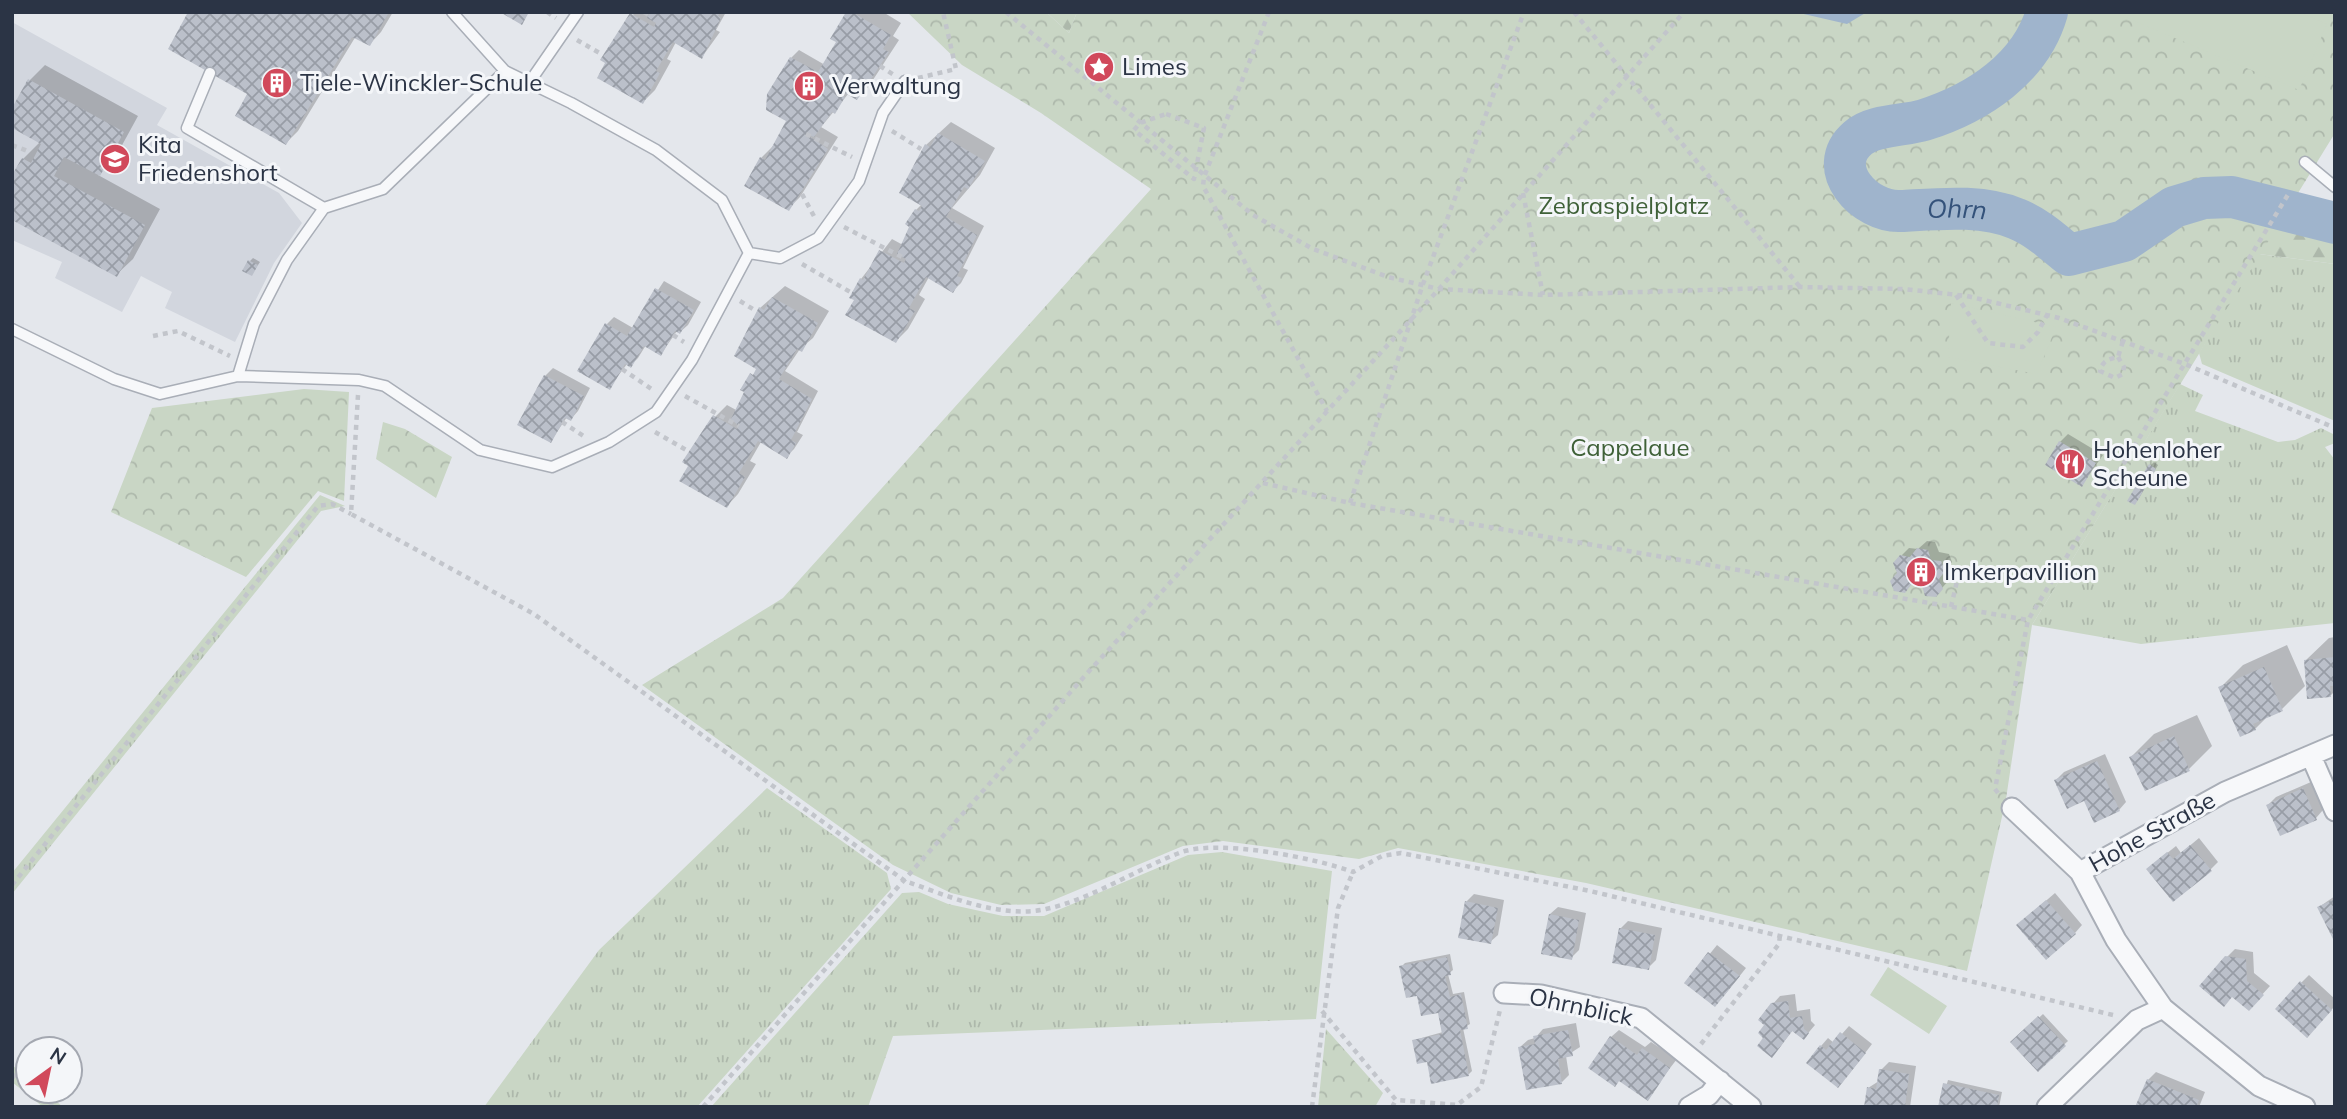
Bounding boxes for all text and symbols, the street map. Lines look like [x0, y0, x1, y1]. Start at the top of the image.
place icon: Limes [1082, 50, 1116, 84]
place label: Limes [1122, 51, 1187, 81]
building icon: Tiele-Winckler-Schule [260, 66, 294, 100]
place label: Tiele-Winckler-Schule [300, 67, 542, 97]
building icon: Verwaltung [792, 69, 826, 103]
place label: Verwaltung [832, 70, 961, 100]
place label: Kita Friedenshort [138, 129, 278, 187]
school or university icon: Kita Friedenshort [98, 142, 132, 176]
park label: Zebraspielplatz [1539, 190, 1709, 220]
water label: Ohrn [1926, 192, 1989, 227]
park label: Cappelaue [1570, 432, 1690, 462]
place label: Hohenloher Scheune [2093, 434, 2222, 492]
restaurant icon: Hohenloher Scheune [2053, 447, 2087, 481]
building icon: Imkerpavillion [1904, 555, 1938, 589]
place label: Imkerpavillion [1944, 556, 2097, 586]
street label: Hohe Straße [2083, 784, 2220, 878]
street label: Ohrnblick [1527, 980, 1637, 1032]
north arrow [14, 1035, 84, 1105]
text: N [46, 1042, 71, 1070]

